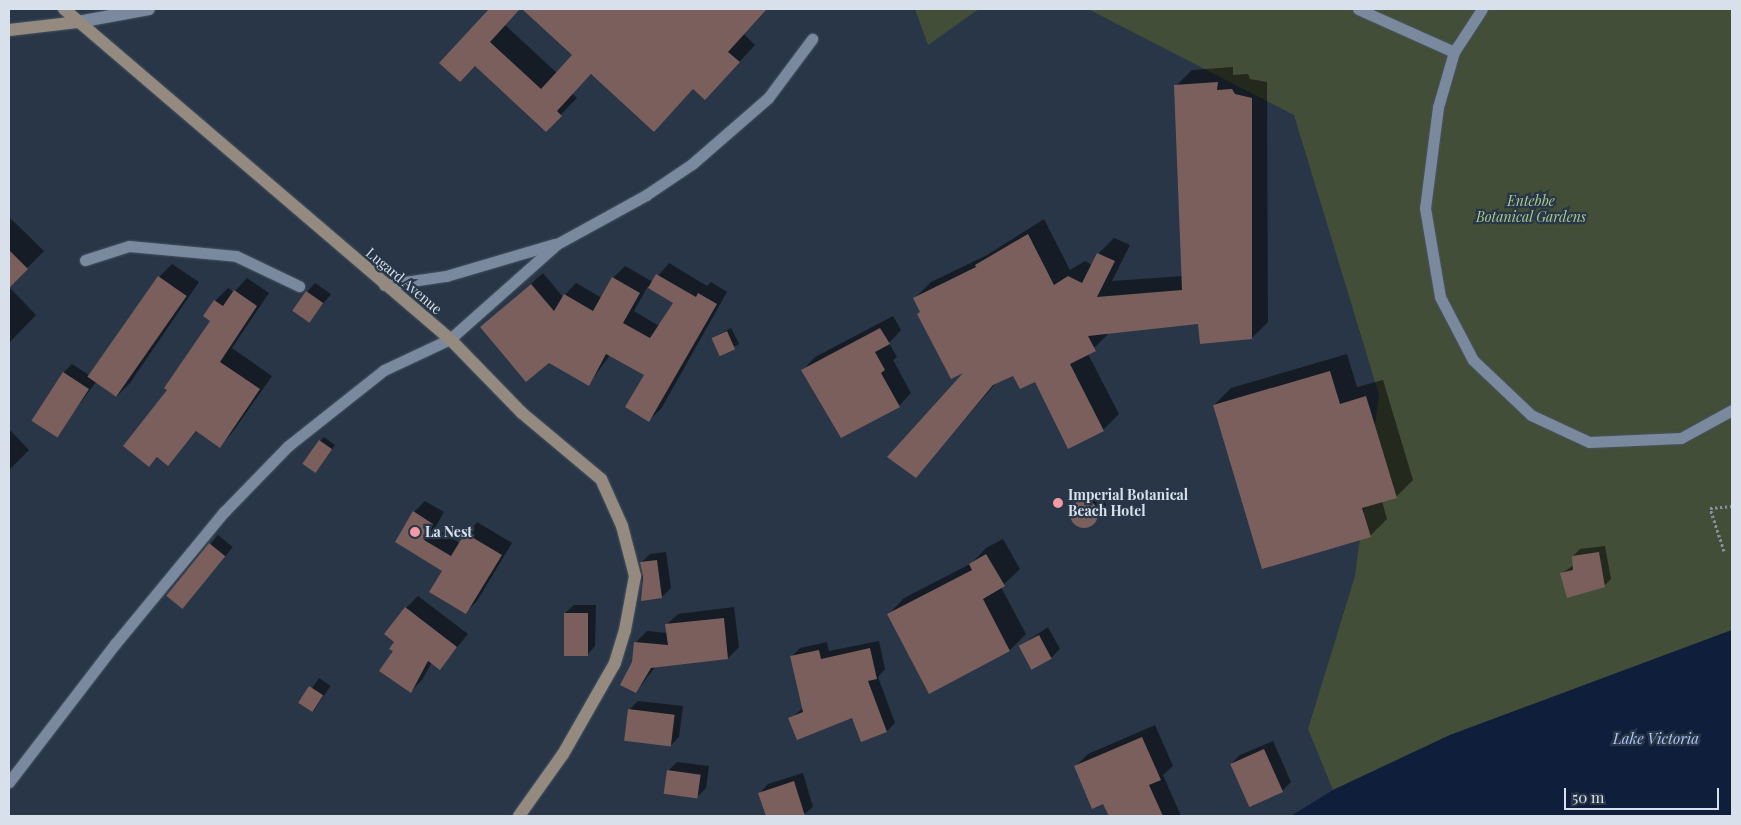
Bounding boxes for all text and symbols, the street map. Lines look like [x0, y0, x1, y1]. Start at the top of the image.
park label: Entebbe Botanical Gardens [1476, 193, 1586, 226]
street label: Lugard Avenue [362, 244, 446, 318]
place label: Imperial Botanical Beach Hotel [1068, 487, 1188, 520]
marker: Imperial Botanical Beach Hotel [1052, 497, 1064, 509]
place label: La Nest [425, 524, 472, 540]
marker: La Nest [409, 526, 421, 538]
water label: Lake Victoria [1613, 730, 1699, 748]
scale bar [1566, 778, 1721, 810]
text: 50 m [1572, 787, 1604, 807]

